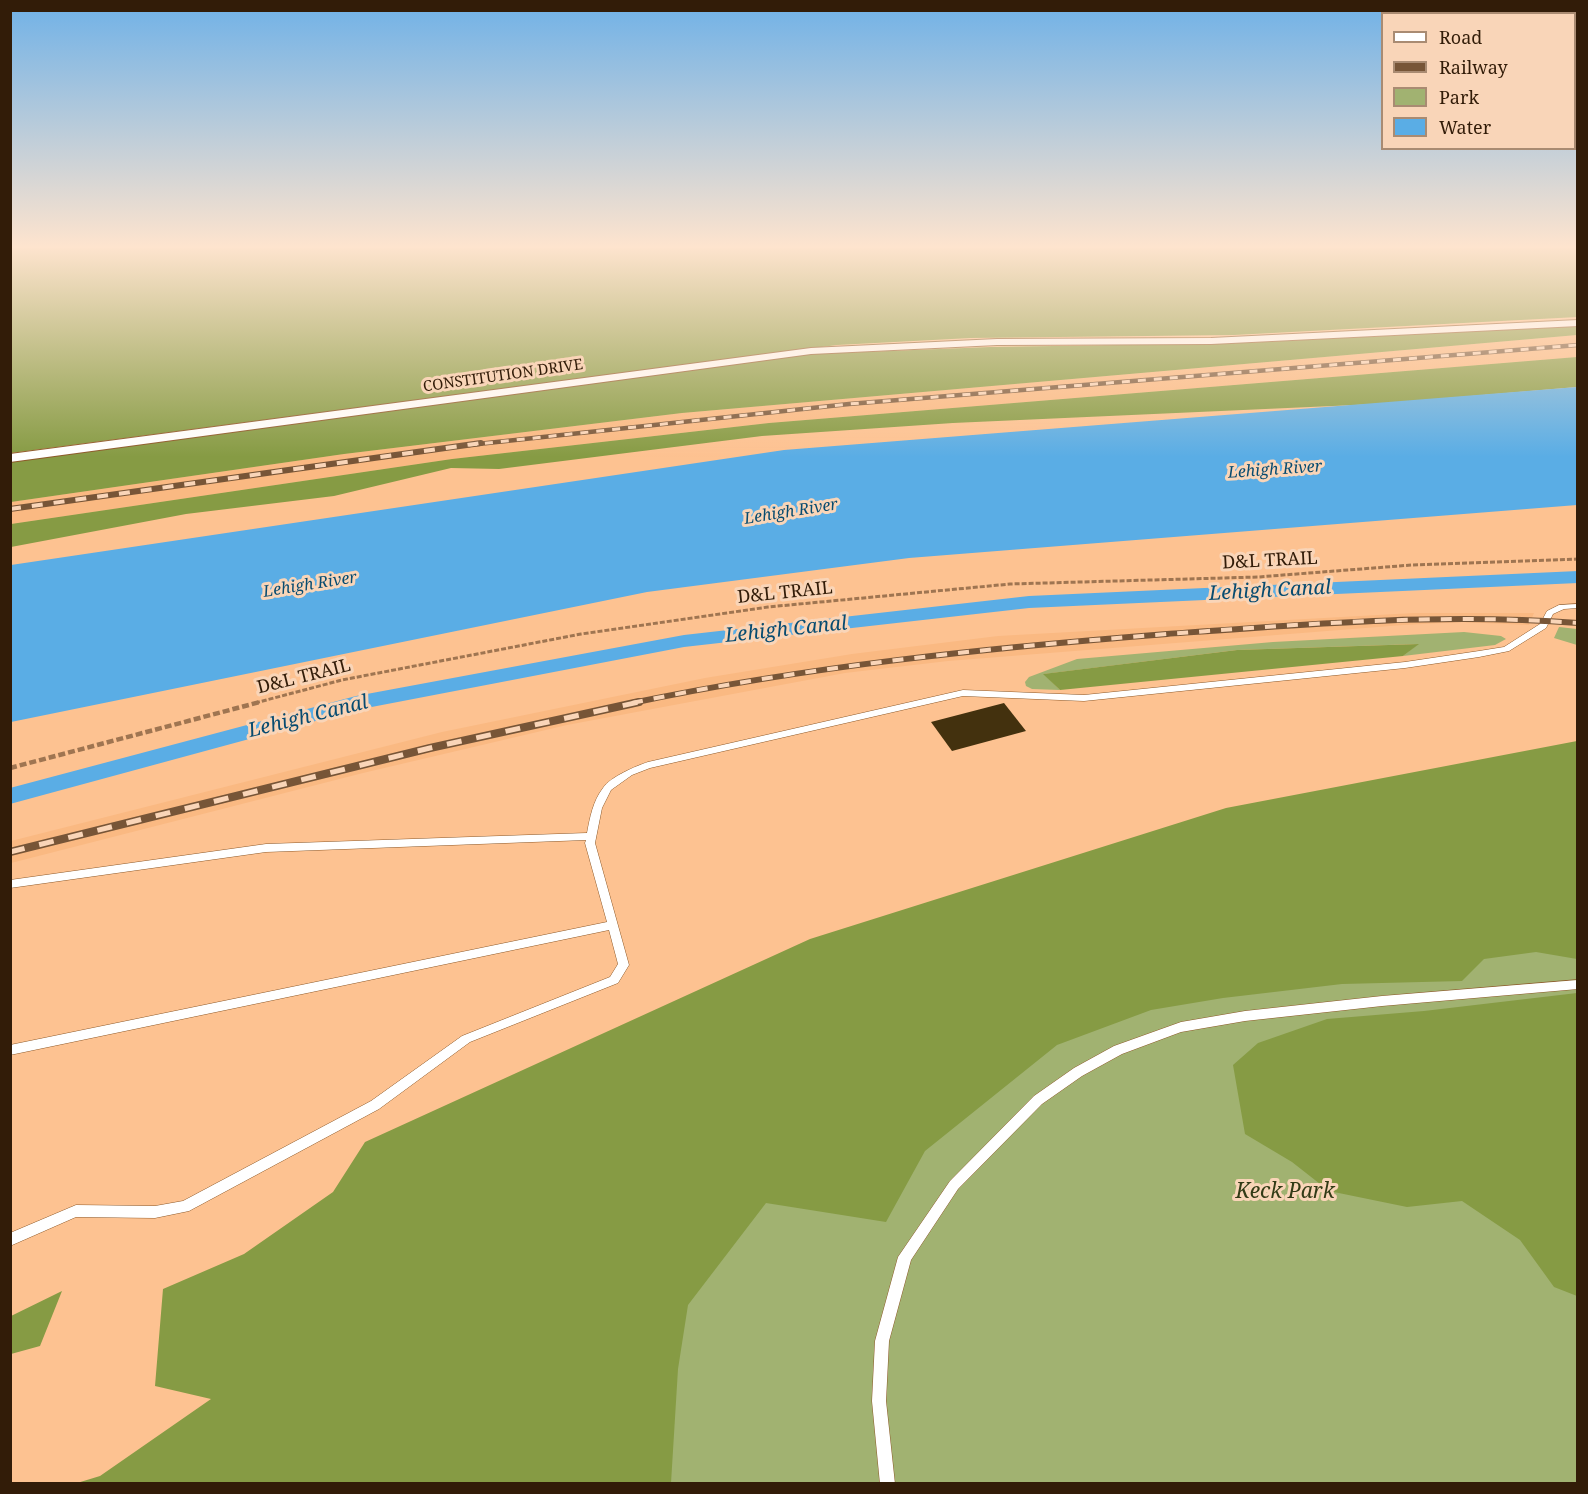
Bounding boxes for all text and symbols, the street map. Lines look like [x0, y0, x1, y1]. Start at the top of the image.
legend [1381, 12, 1576, 150]
text: Road [1439, 25, 1482, 49]
text: Railway [1439, 55, 1508, 79]
text: Park [1439, 85, 1479, 109]
text: Water [1439, 115, 1491, 139]
street label: CONSTITUTION DRIVE [422, 356, 584, 396]
water label: Lehigh River [1227, 457, 1323, 483]
water label: Lehigh River [743, 495, 839, 529]
street label: D&L TRAIL [1222, 548, 1318, 574]
water label: Lehigh River [262, 568, 358, 602]
water label: Lehigh Canal [1208, 576, 1332, 606]
street label: D&L TRAIL [736, 577, 834, 609]
water label: Lehigh Canal [724, 612, 848, 648]
street label: D&L TRAIL [255, 655, 353, 699]
water label: Lehigh Canal [246, 691, 370, 743]
park label: Keck Park [1235, 1179, 1335, 1205]

